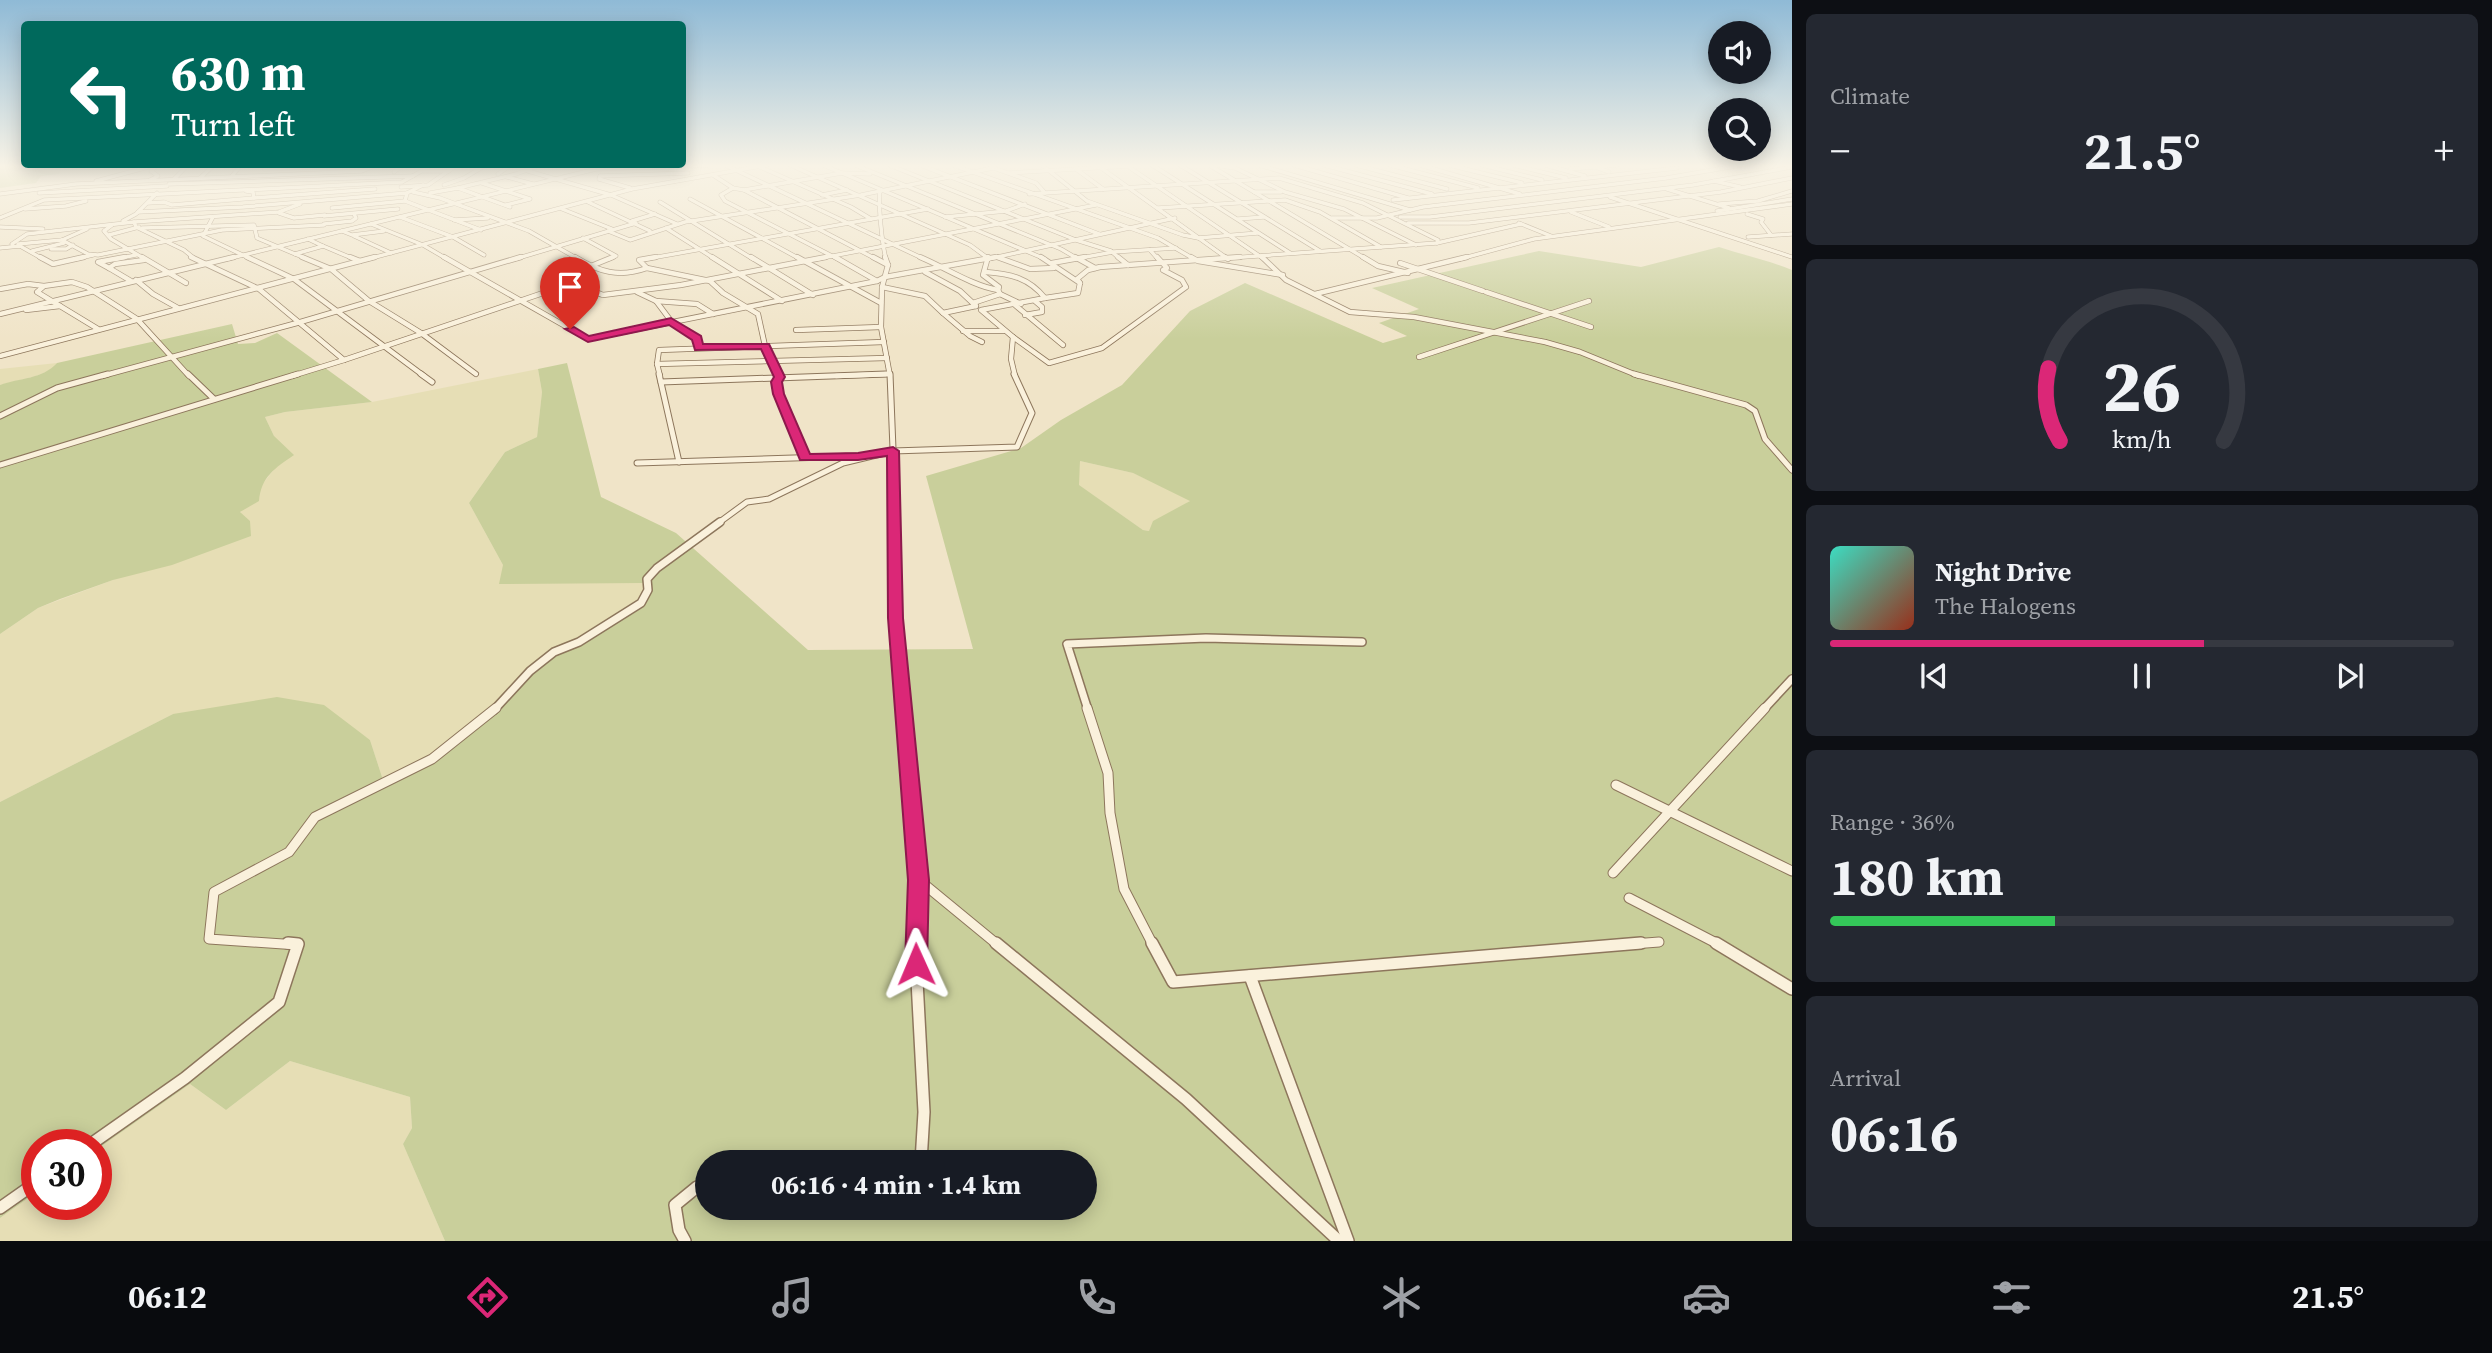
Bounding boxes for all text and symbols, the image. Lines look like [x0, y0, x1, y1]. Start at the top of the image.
map controls [1708, 21, 1771, 161]
button: sound [1708, 21, 1771, 84]
text: 630 m [171, 39, 306, 106]
icon: left [56, 49, 147, 140]
text: Climate [1830, 80, 1910, 112]
button: search [1708, 98, 1771, 161]
text: Turn left [171, 103, 295, 147]
text: 21.5° [2083, 115, 2201, 186]
text: − [1830, 125, 1850, 177]
text: + [2434, 125, 2454, 177]
pin [540, 257, 600, 329]
icon: arrive [551, 268, 589, 306]
text: 26 [2103, 337, 2181, 436]
text: km/h [2112, 422, 2172, 456]
text: Night Drive [1935, 554, 2071, 590]
text: The Halogens [1935, 590, 2076, 622]
icon: previous [1915, 657, 1953, 695]
icon: pause [2123, 657, 2161, 695]
icon: next [2331, 657, 2369, 695]
text: Range · 36% [1830, 806, 1955, 838]
text: 180 km [1830, 841, 2004, 912]
position arrow [879, 927, 953, 1001]
text: Arrival [1830, 1062, 1901, 1094]
text: 06:16 [1830, 1097, 1958, 1168]
speed limit sign: 30 [21, 1129, 112, 1220]
text: 06:16 · 4 min · 1.4 km [771, 1167, 1021, 1203]
icon: directions [463, 1273, 512, 1322]
icon: music [768, 1273, 817, 1322]
icon: phone [1072, 1273, 1121, 1322]
icon: climate [1377, 1273, 1426, 1322]
icon: car [1682, 1273, 1731, 1322]
icon: filters [1987, 1273, 2036, 1322]
text: 06:12 [128, 1275, 207, 1319]
text: 21.5° [2292, 1275, 2364, 1319]

